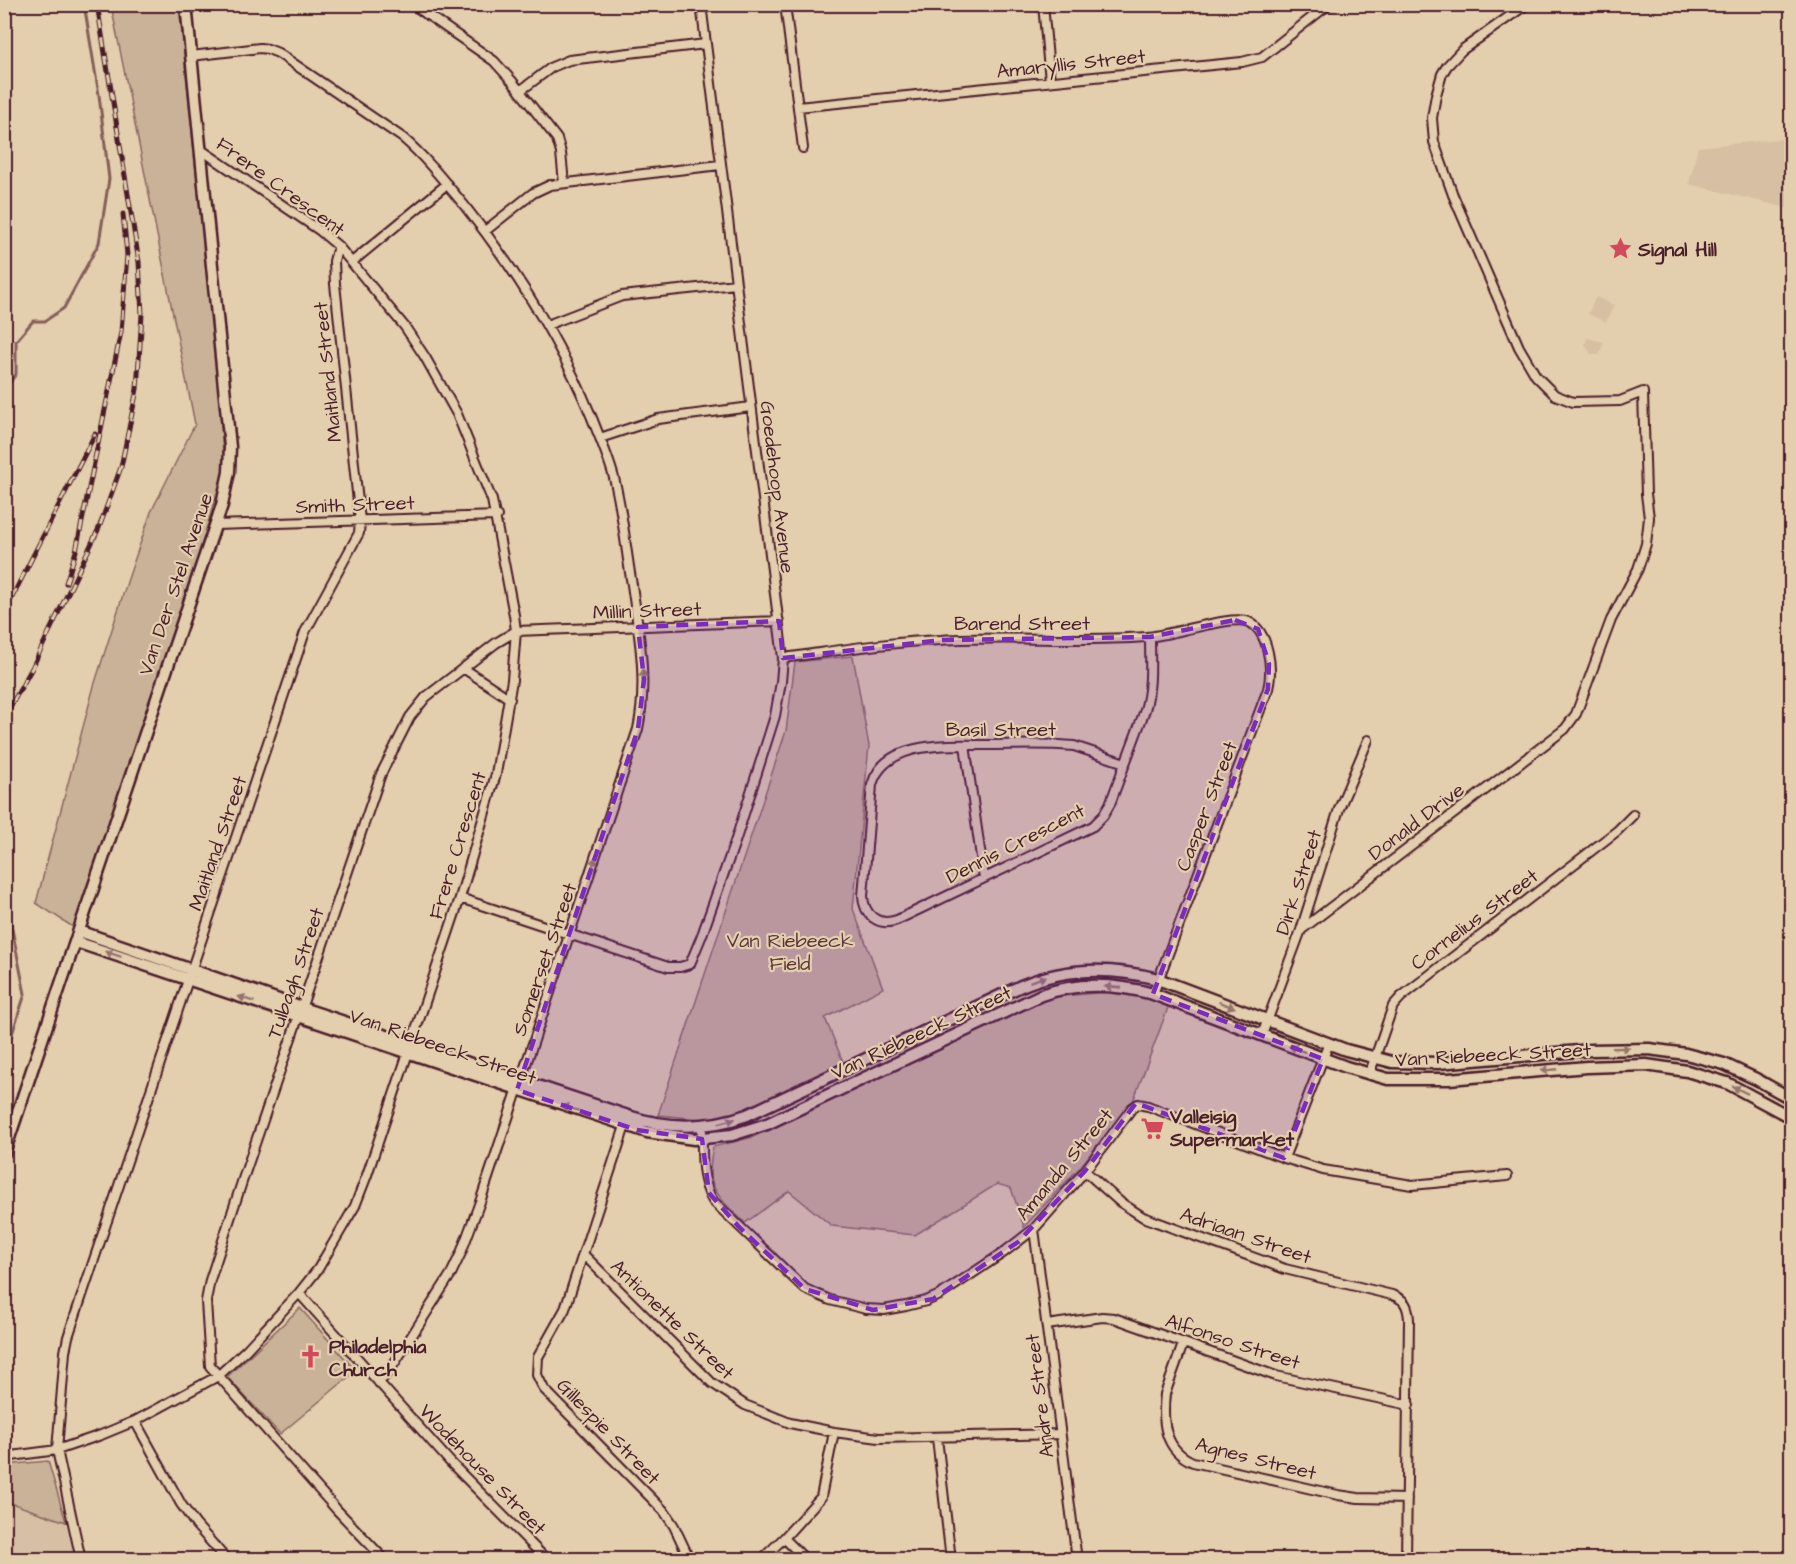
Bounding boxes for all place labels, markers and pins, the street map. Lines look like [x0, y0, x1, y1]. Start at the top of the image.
place icon: Signal Hill [1607, 236, 1633, 262]
place label: Signal Hill [1637, 236, 1717, 265]
place label: Valleisig Supermarket [1169, 1103, 1295, 1154]
supermarket icon: Valleisig Supermarket [1139, 1115, 1165, 1141]
place label: Philadelphia Church [329, 1333, 427, 1384]
church icon: Philadelphia Church [298, 1344, 324, 1370]

